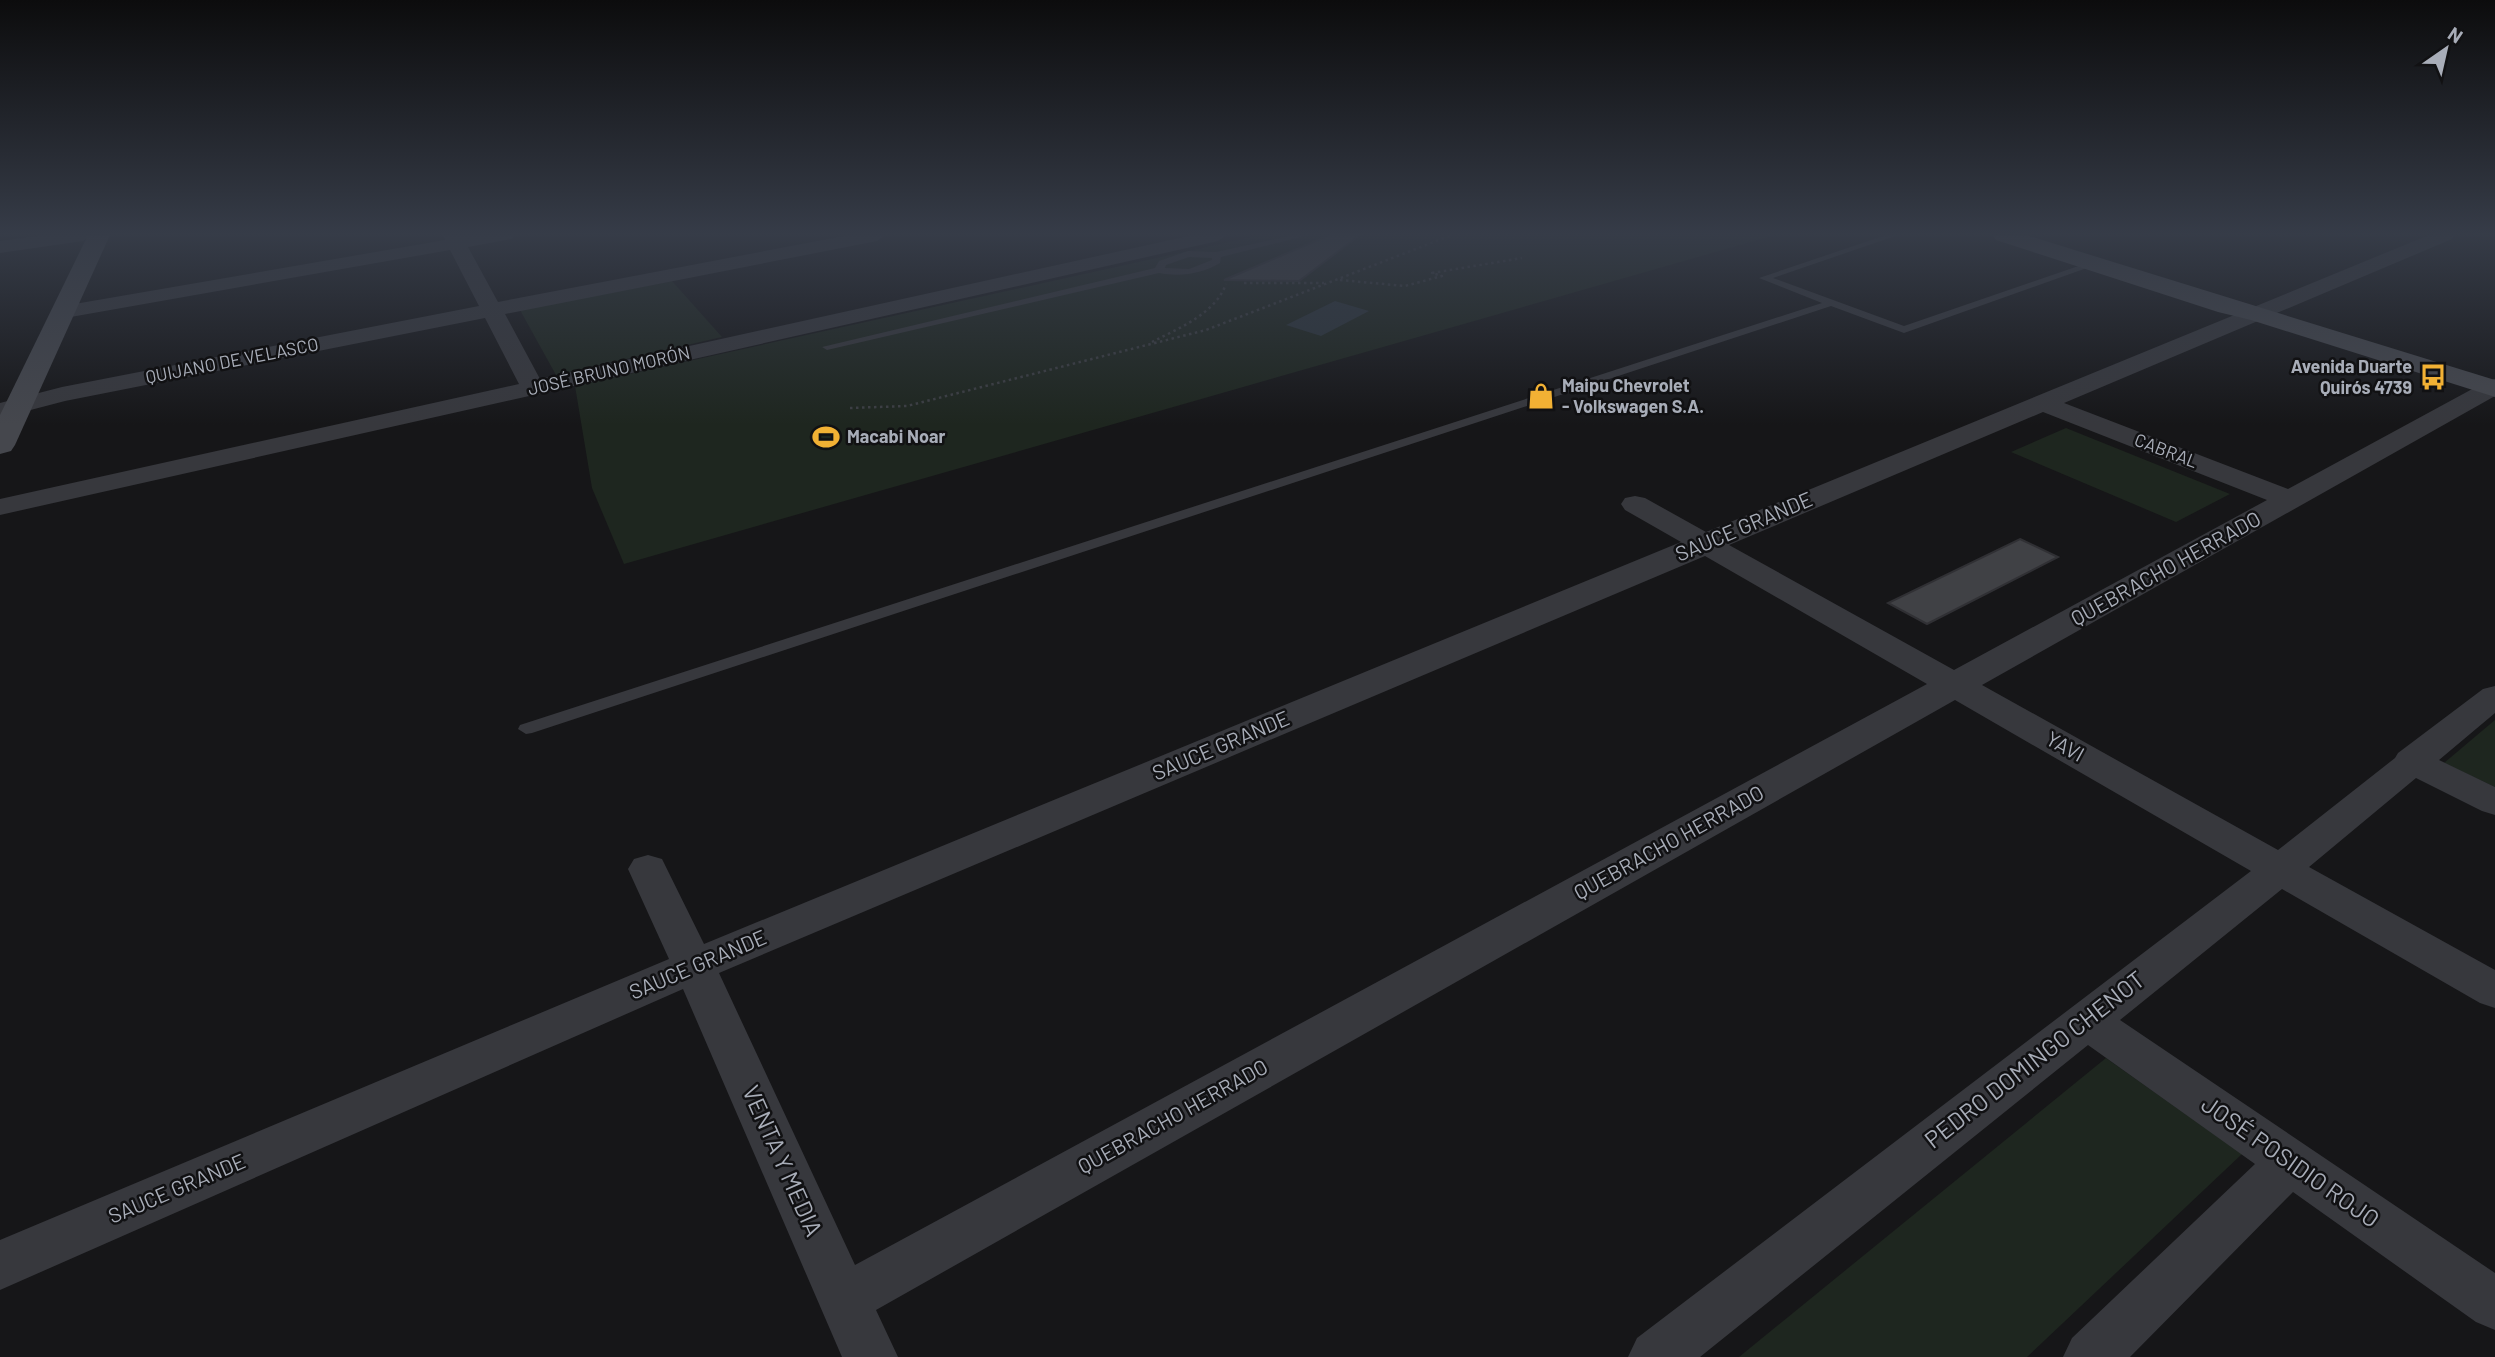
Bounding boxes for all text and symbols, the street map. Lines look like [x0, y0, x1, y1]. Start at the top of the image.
north arrow [2411, 14, 2481, 84]
text: N [2444, 21, 2467, 48]
street label: QUIJANO DE VELASCO [143, 332, 320, 388]
street label: JOSÉ BRUNO MORÓN [526, 341, 692, 399]
place label: Avenida Duarte Quirós 4739 [2291, 355, 2412, 398]
bus stop icon: Avenida Duarte Quirós 4739 [2418, 362, 2448, 392]
place label: Maipu Chevrolet - Volkswagen S.A. [1562, 374, 1704, 417]
shop icon: Maipu Chevrolet - Volkswagen S.A. [1526, 381, 1556, 411]
sports icon: Macabi Noar [811, 422, 841, 452]
place label: Macabi Noar [847, 425, 945, 447]
street label: CABRAL [2132, 428, 2201, 472]
street label: SAUCE GRANDE [1671, 485, 1816, 566]
street label: QUEBRACHO HERRADO [2066, 505, 2265, 630]
street label: SAUCE GRANDE [1148, 704, 1293, 785]
street label: YAVI [2042, 725, 2089, 766]
street label: QUEBRACHO HERRADO [1569, 779, 1768, 904]
street label: SAUCE GRANDE [625, 923, 770, 1004]
street label: PEDRO DOMINGO CHENOT [1918, 964, 2150, 1154]
street label: QUEBRACHO HERRADO [1073, 1053, 1272, 1178]
street label: VENTA Y MEDIA [737, 1081, 830, 1240]
street label: JOSÉ POSIDIO ROJO [2196, 1089, 2385, 1233]
street label: SAUCE GRANDE [104, 1147, 249, 1228]

